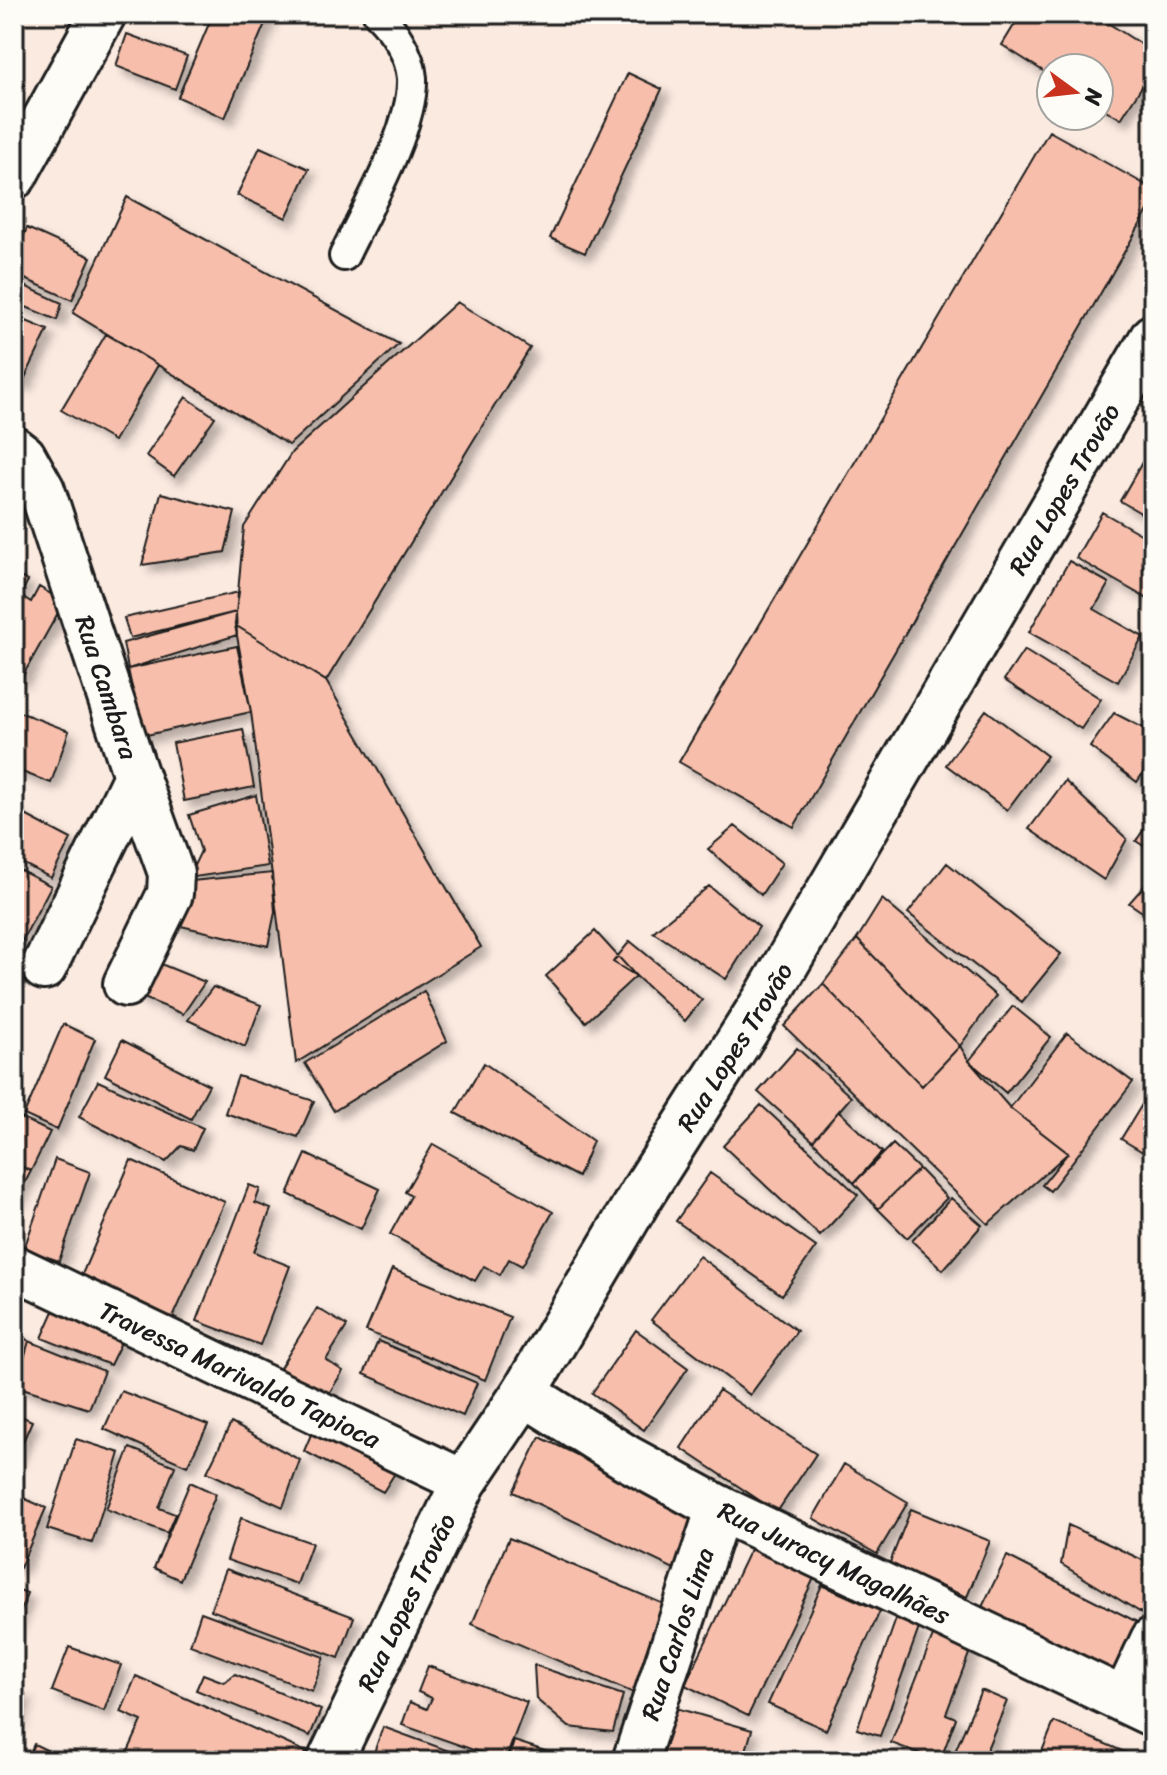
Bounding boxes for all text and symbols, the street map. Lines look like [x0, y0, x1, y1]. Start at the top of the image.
north arrow [1035, 52, 1115, 132]
text: N [1073, 84, 1115, 110]
street label: Rua Lopes Trovão [995, 394, 1133, 584]
street label: Rua Cambara [62, 609, 152, 766]
street label: Rua Lopes Trovão [664, 953, 806, 1141]
street label: Travessa Marivaldo Tapioca [91, 1288, 389, 1462]
street label: Rua Juracy Magalhães [710, 1488, 959, 1638]
street label: Rua Lopes Trovão [344, 1505, 469, 1700]
street label: Rua Carlos Lima [627, 1541, 727, 1726]

